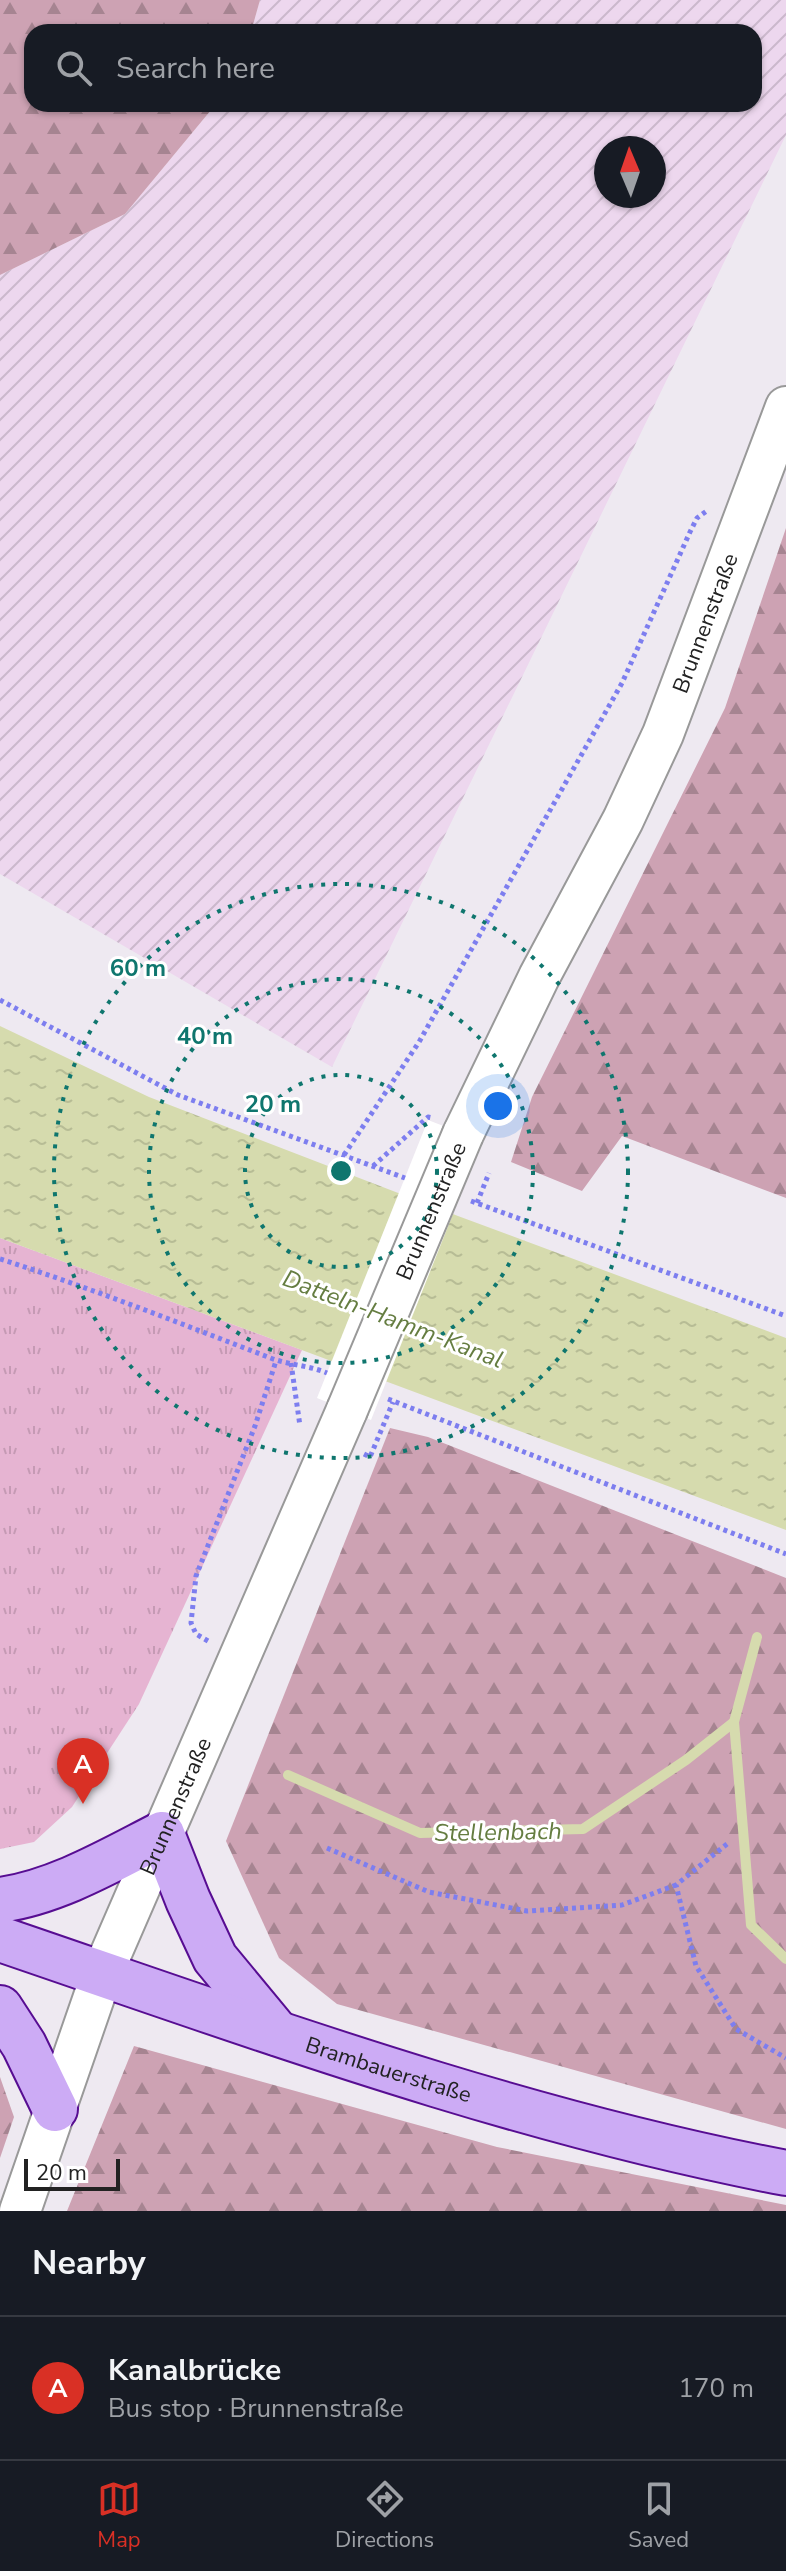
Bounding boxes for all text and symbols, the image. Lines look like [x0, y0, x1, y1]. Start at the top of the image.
search box [24, 24, 762, 112]
icon: search [52, 46, 96, 90]
text: Search here [116, 48, 275, 89]
north arrow [594, 136, 666, 208]
street label: Brunnenstraße [666, 549, 746, 697]
text: 60 m [110, 952, 166, 984]
text: 40 m [177, 1020, 233, 1052]
your location [478, 1086, 518, 1126]
text: 20 m [245, 1088, 301, 1120]
street label: Brunnenstraße [389, 1138, 474, 1285]
centre of rings [327, 1157, 355, 1185]
water label: Datteln-Hamm-Kanal [278, 1262, 508, 1376]
street label: Brunnenstraße [133, 1733, 219, 1880]
pin: A [57, 1738, 109, 1804]
water label: Stellenbach [434, 1815, 562, 1849]
street label: Brambauerstraße [302, 2030, 475, 2110]
scale bar [24, 2155, 120, 2191]
text: 20 m [36, 2158, 87, 2188]
text: Nearby [32, 2240, 146, 2286]
text: Kanalbrücke [108, 2350, 281, 2391]
text: A [48, 2371, 68, 2406]
text: 170 m [678, 2371, 754, 2406]
text: Bus stop · Brunnenstraße [108, 2391, 403, 2426]
tab: Map [97, 2477, 141, 2555]
tab: Directions [335, 2477, 434, 2555]
tab: Saved [628, 2477, 689, 2555]

